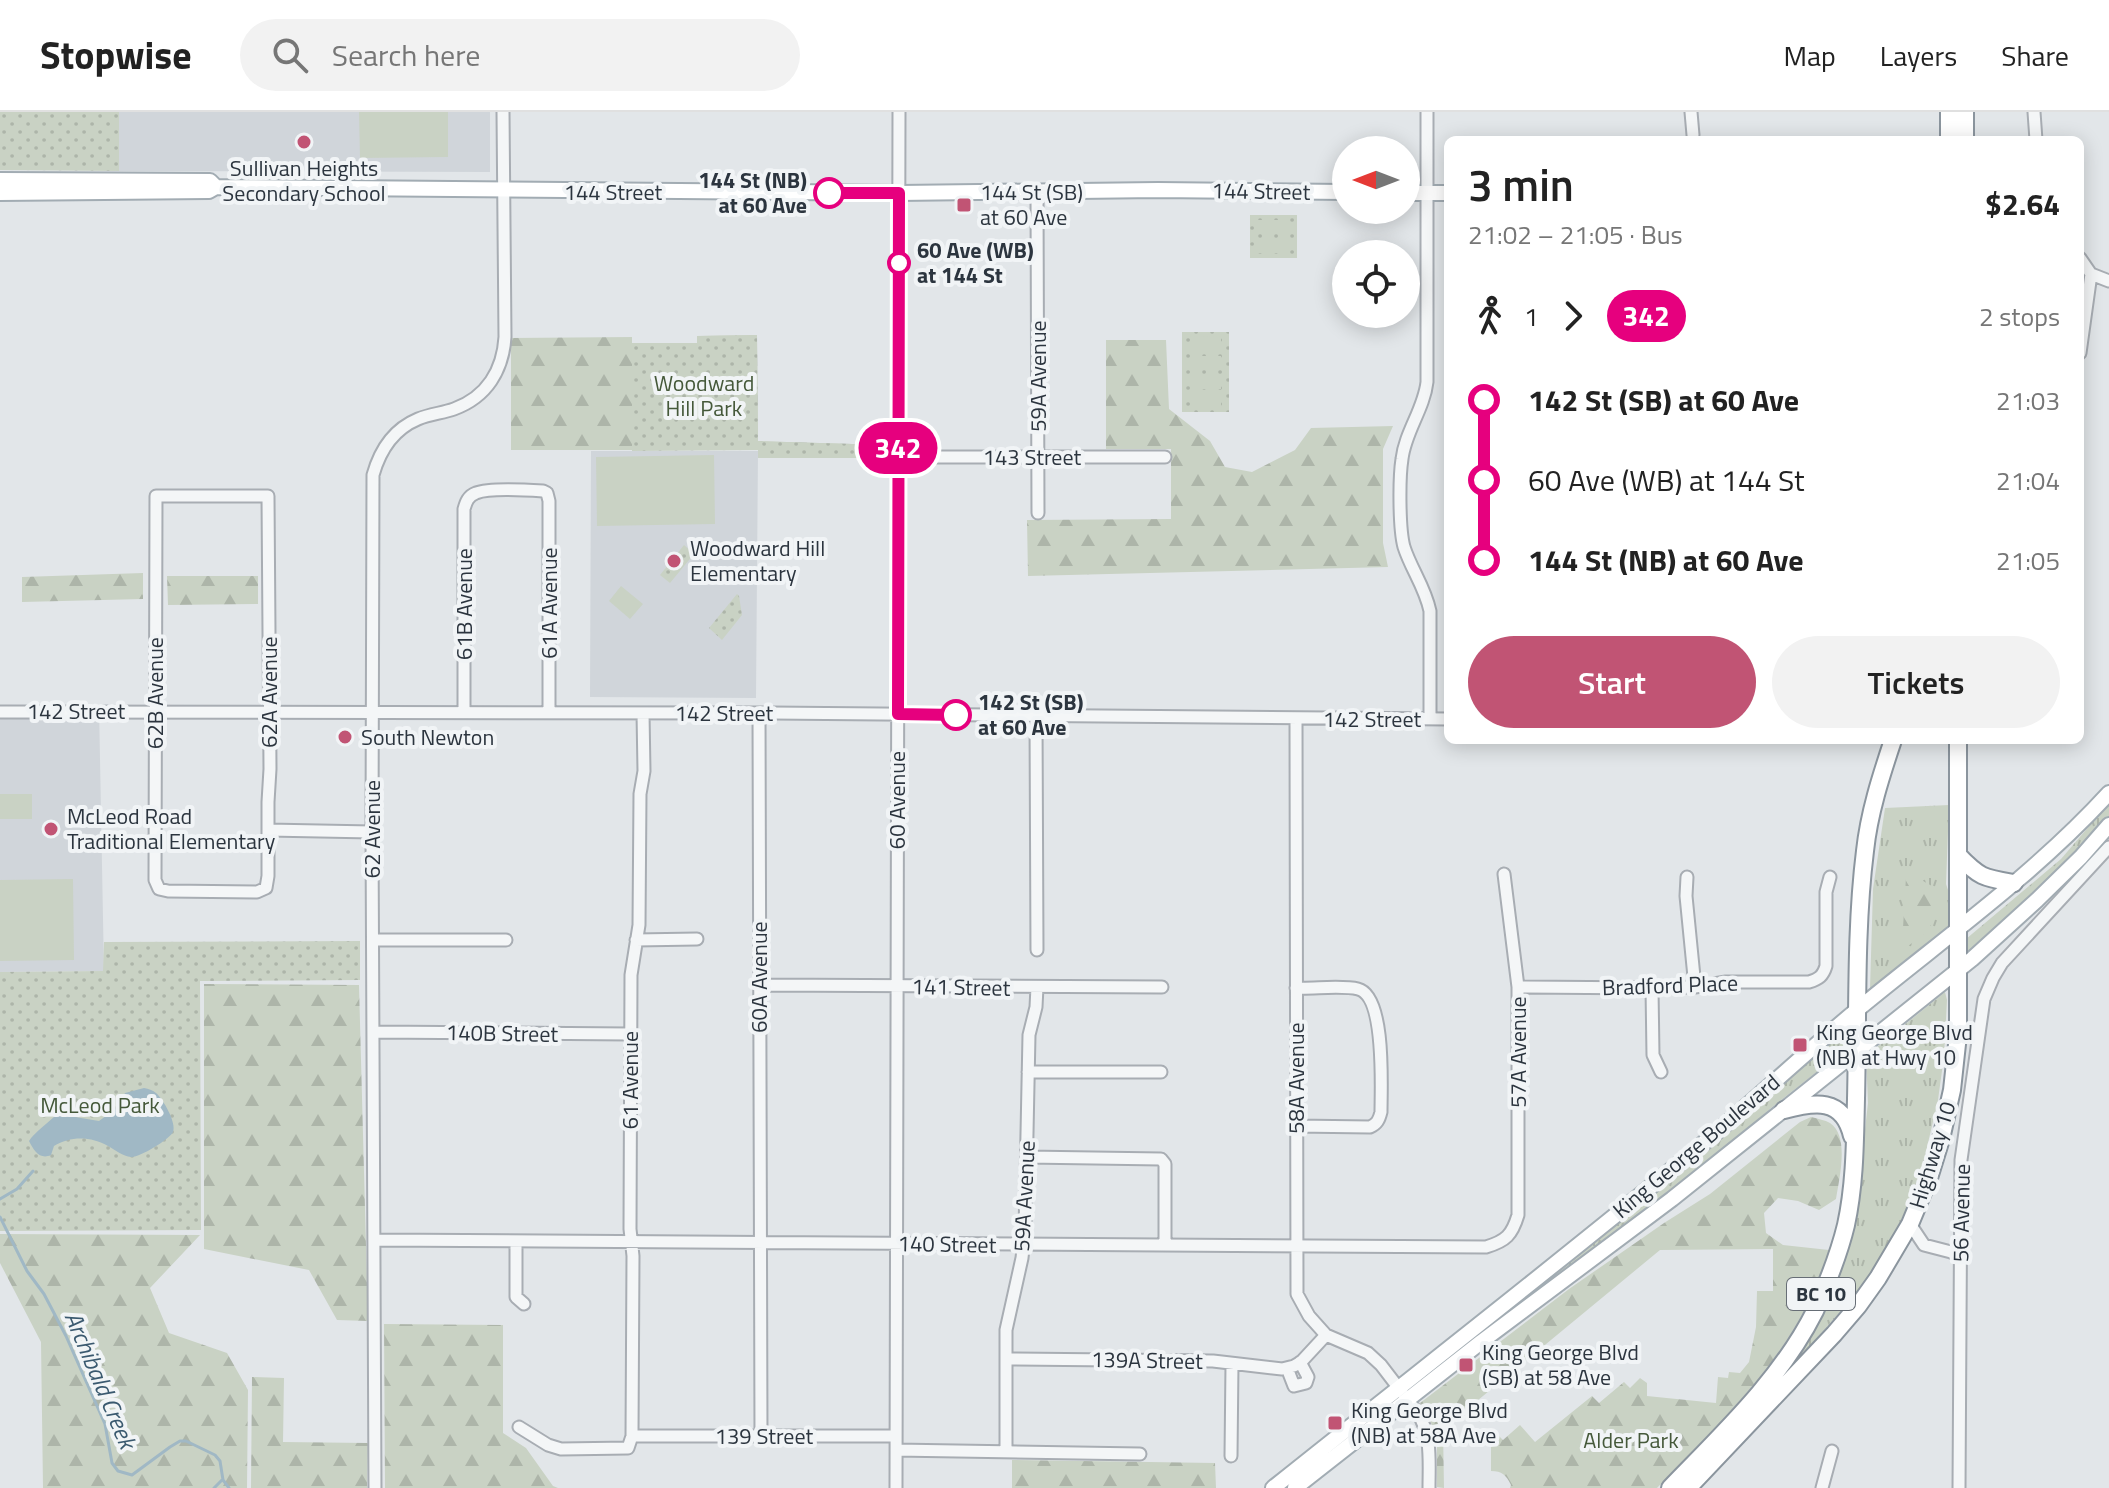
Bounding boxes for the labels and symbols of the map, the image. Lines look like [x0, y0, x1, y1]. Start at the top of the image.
marker: Sullivan Heights Secondary School [295, 133, 313, 151]
north arrow [1332, 136, 1420, 224]
place label: Sullivan Heights Secondary School [222, 151, 386, 210]
place label: 144 St (NB) at 60 Ave [698, 163, 807, 222]
street label: 144 Street [1211, 173, 1311, 209]
street label: 144 Street [564, 175, 663, 209]
place label: 144 St (SB) at 60 Ave [980, 175, 1083, 234]
marker: 144 St (NB) at 60 Ave [814, 178, 844, 208]
marker: 144 St (SB) at 60 Ave [955, 196, 973, 214]
place label: 60 Ave (WB) at 144 St [917, 233, 1034, 292]
marker: 60 Ave (WB) at 144 St [888, 252, 910, 274]
street label: 59A Avenue [1021, 320, 1055, 432]
park label: Woodward Hill Park [654, 366, 754, 425]
line badge: 342 [852, 422, 944, 474]
street label: 143 Street [983, 440, 1082, 474]
place label: Woodward Hill Elementary [690, 531, 825, 590]
street label: 61A Avenue [532, 547, 566, 659]
street label: 61B Avenue [447, 548, 481, 660]
marker: Woodward Hill Elementary [665, 552, 683, 570]
street label: 62A Avenue [252, 636, 286, 748]
street label: 62B Avenue [138, 637, 172, 749]
place label: 142 St (SB) at 60 Ave [978, 685, 1083, 744]
street label: 142 Street [27, 694, 126, 728]
street label: 142 Street [675, 696, 774, 730]
marker: 142 St (SB) at 60 Ave [941, 700, 971, 730]
street label: 142 Street [1323, 702, 1422, 736]
place label: South Newton [361, 720, 494, 754]
marker: South Newton [336, 728, 354, 746]
street label: 60 Avenue [880, 751, 914, 849]
street label: 62 Avenue [355, 780, 389, 878]
place label: McLeod Road Traditional Elementary [67, 799, 276, 858]
marker: McLeod Road Traditional Elementary [42, 820, 60, 838]
street label: 60A Avenue [742, 921, 776, 1033]
street label: Bradford Place [1601, 966, 1739, 1004]
street label: 141 Street [911, 969, 1011, 1005]
street label: 57A Avenue [1501, 996, 1535, 1108]
street label: 140B Street [446, 1015, 559, 1051]
place label: King George Blvd (NB) at Hwy 10 [1816, 1015, 1973, 1074]
street label: 58A Avenue [1279, 1022, 1313, 1134]
street label: 61 Avenue [613, 1031, 647, 1129]
marker: King George Blvd (NB) at Hwy 10 [1791, 1036, 1809, 1054]
street label: King George Boulevard [1605, 1066, 1787, 1226]
park label: McLeod Park [40, 1088, 160, 1122]
street label: Highway 10 [1900, 1097, 1964, 1213]
street label: 59A Avenue [1004, 1139, 1044, 1253]
street label: 56 Avenue [1943, 1164, 1979, 1262]
street label: 140 Street [897, 1226, 997, 1262]
road number: BC 10 [1787, 1278, 1855, 1310]
water label: Archibald Creek [56, 1305, 147, 1457]
place label: King George Blvd (SB) at 58 Ave [1482, 1335, 1639, 1394]
street label: 139A Street [1091, 1342, 1203, 1378]
marker: King George Blvd (SB) at 58 Ave [1457, 1356, 1475, 1374]
place label: King George Blvd (NB) at 58A Ave [1351, 1393, 1508, 1452]
marker: King George Blvd (NB) at 58A Ave [1326, 1414, 1344, 1432]
street label: 139 Street [715, 1419, 814, 1453]
park label: Alder Park [1583, 1423, 1679, 1457]

